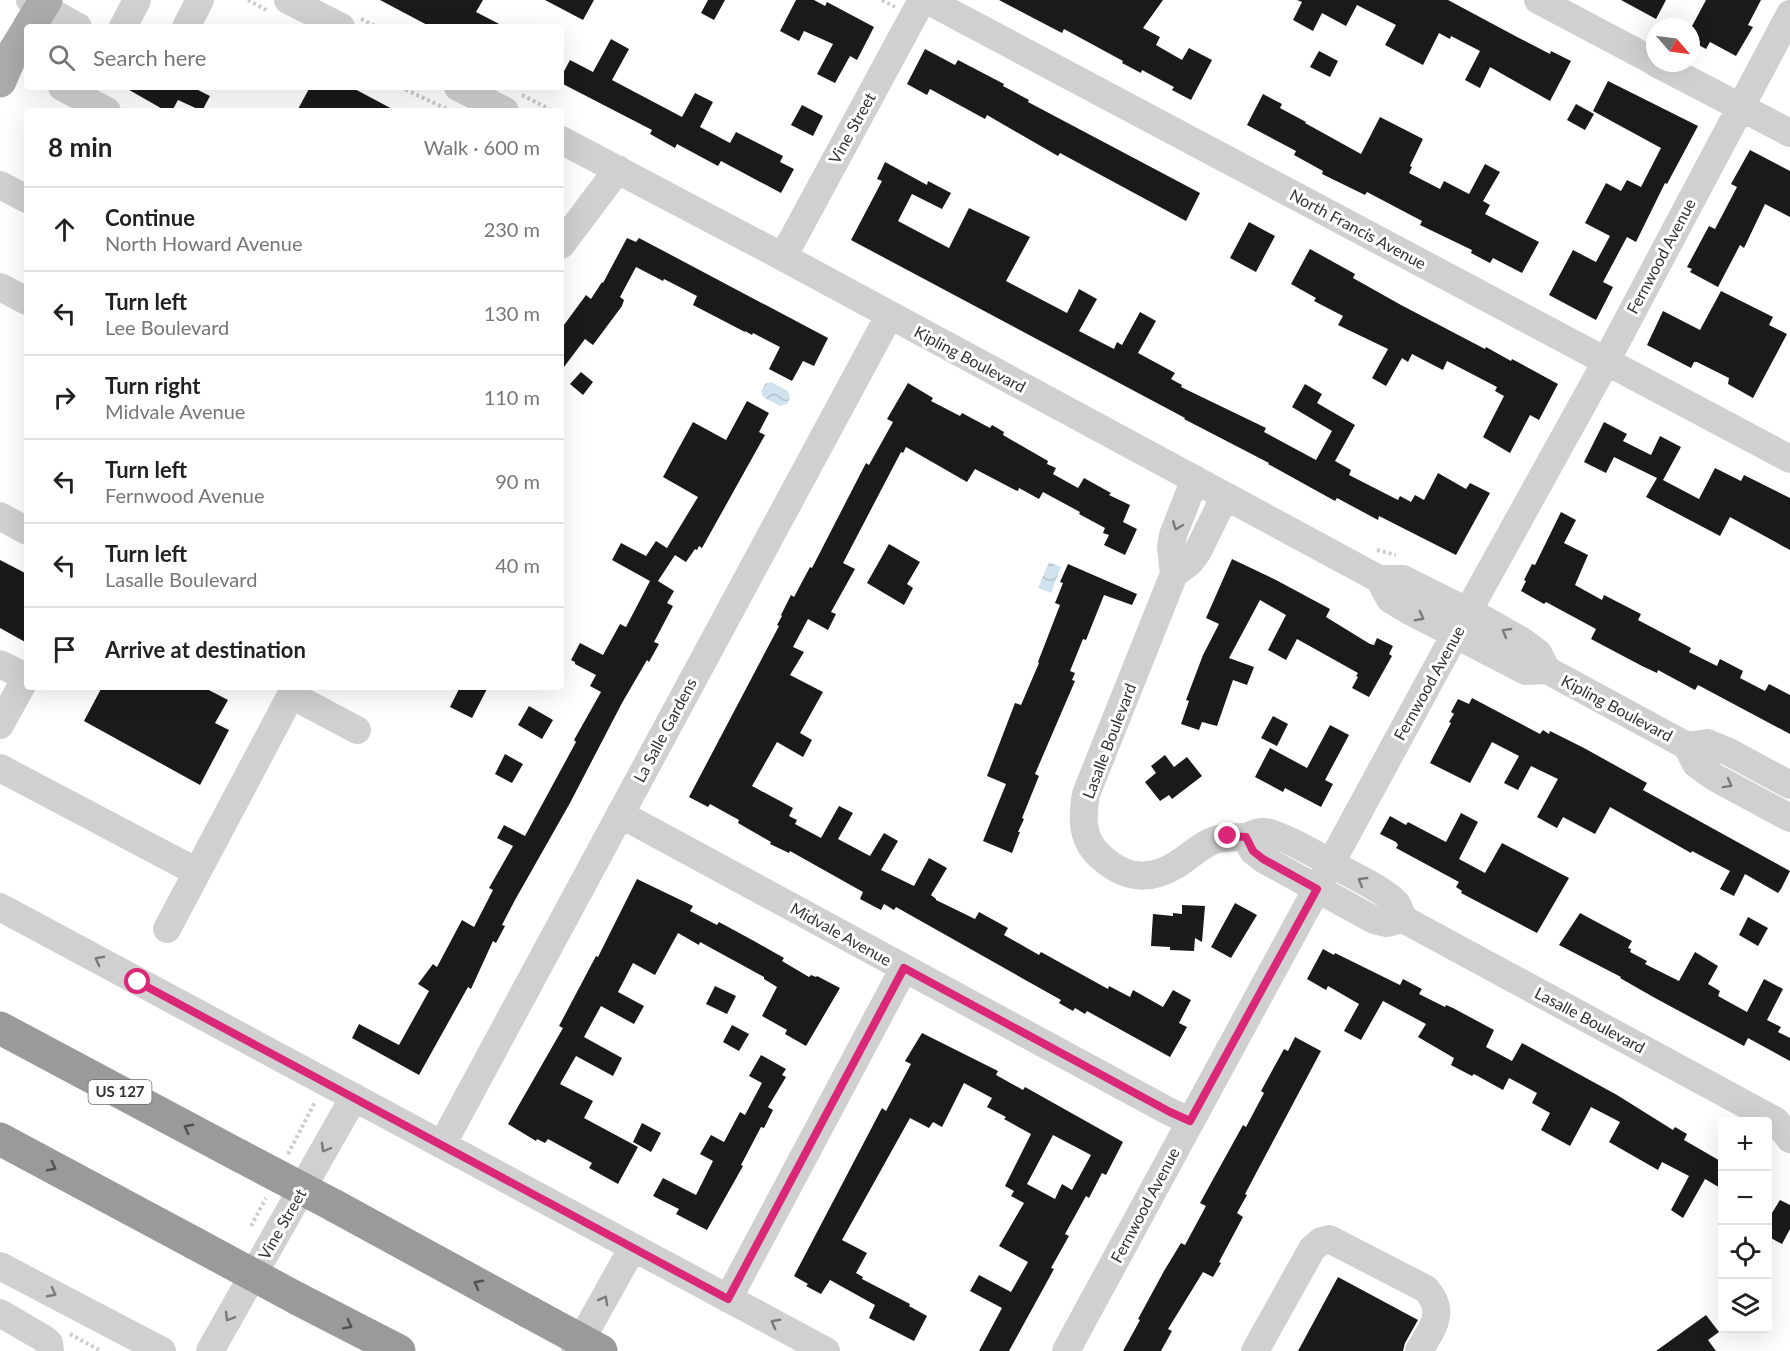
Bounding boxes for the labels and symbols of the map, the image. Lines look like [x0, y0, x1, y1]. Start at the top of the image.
north arrow [1646, 18, 1700, 72]
street label: Vine Street [824, 89, 879, 167]
street label: North Francis Avenue [1287, 185, 1430, 273]
street label: Fernwood Avenue [1622, 195, 1699, 317]
street label: Kipling Boulevard [911, 321, 1029, 396]
one-way arrow [1172, 520, 1184, 531]
one-way arrow [1414, 610, 1425, 621]
street label: Fernwood Avenue [1389, 622, 1468, 743]
one-way arrow [1502, 627, 1512, 639]
street label: Kipling Boulevard [1558, 670, 1676, 745]
street label: La Salle Gardens [629, 674, 700, 785]
street label: Lasalle Boulevard [1078, 681, 1139, 801]
one-way arrow [1722, 777, 1733, 788]
route end [1214, 822, 1240, 848]
one-way arrow [1358, 876, 1368, 888]
street label: Midvale Avenue [788, 898, 895, 969]
one-way arrow [94, 956, 105, 967]
route start [124, 968, 150, 994]
street label: Lasalle Boulevard [1532, 983, 1649, 1057]
road number: US 127 [88, 1080, 152, 1104]
one-way arrow [184, 1124, 194, 1135]
one-way arrow [321, 1142, 332, 1152]
street label: Fernwood Avenue [1106, 1144, 1183, 1266]
one-way arrow [45, 1160, 56, 1171]
street label: Vine Street [254, 1185, 309, 1262]
one-way arrow [473, 1280, 484, 1291]
one-way arrow [45, 1286, 56, 1297]
one-way arrow [596, 1296, 608, 1306]
one-way arrow [225, 1311, 236, 1321]
one-way arrow [342, 1318, 353, 1329]
one-way arrow [770, 1319, 781, 1331]

